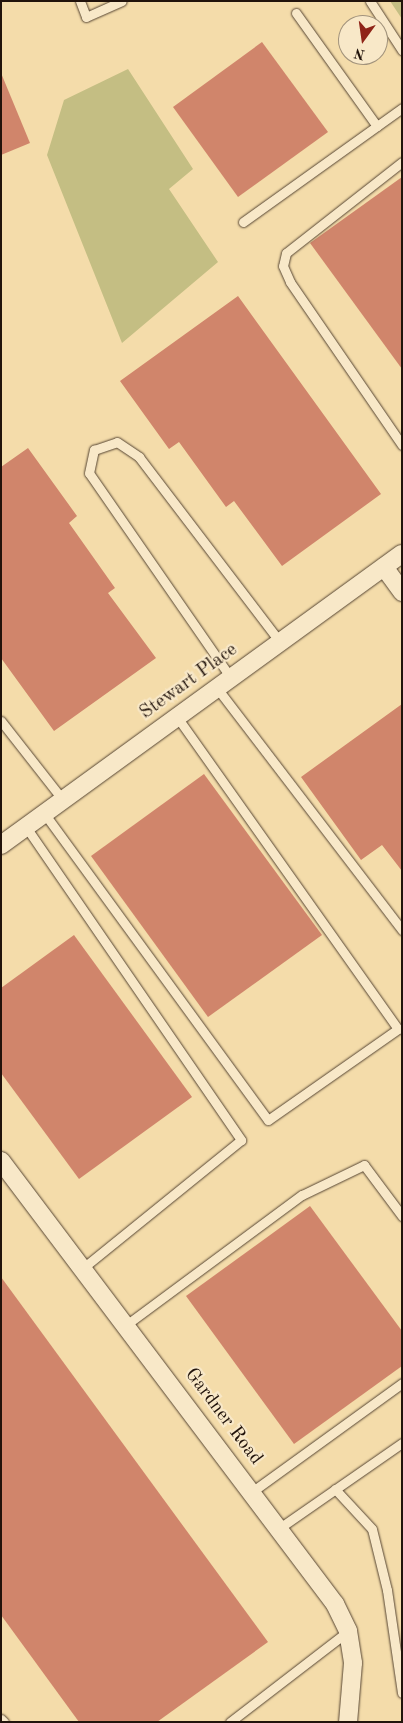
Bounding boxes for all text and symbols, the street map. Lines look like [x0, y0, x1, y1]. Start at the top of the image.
north arrow [338, 15, 388, 65]
text: N [353, 45, 367, 62]
street label: Stewart Place [136, 639, 242, 725]
street label: Gardner Road [179, 1364, 267, 1470]

